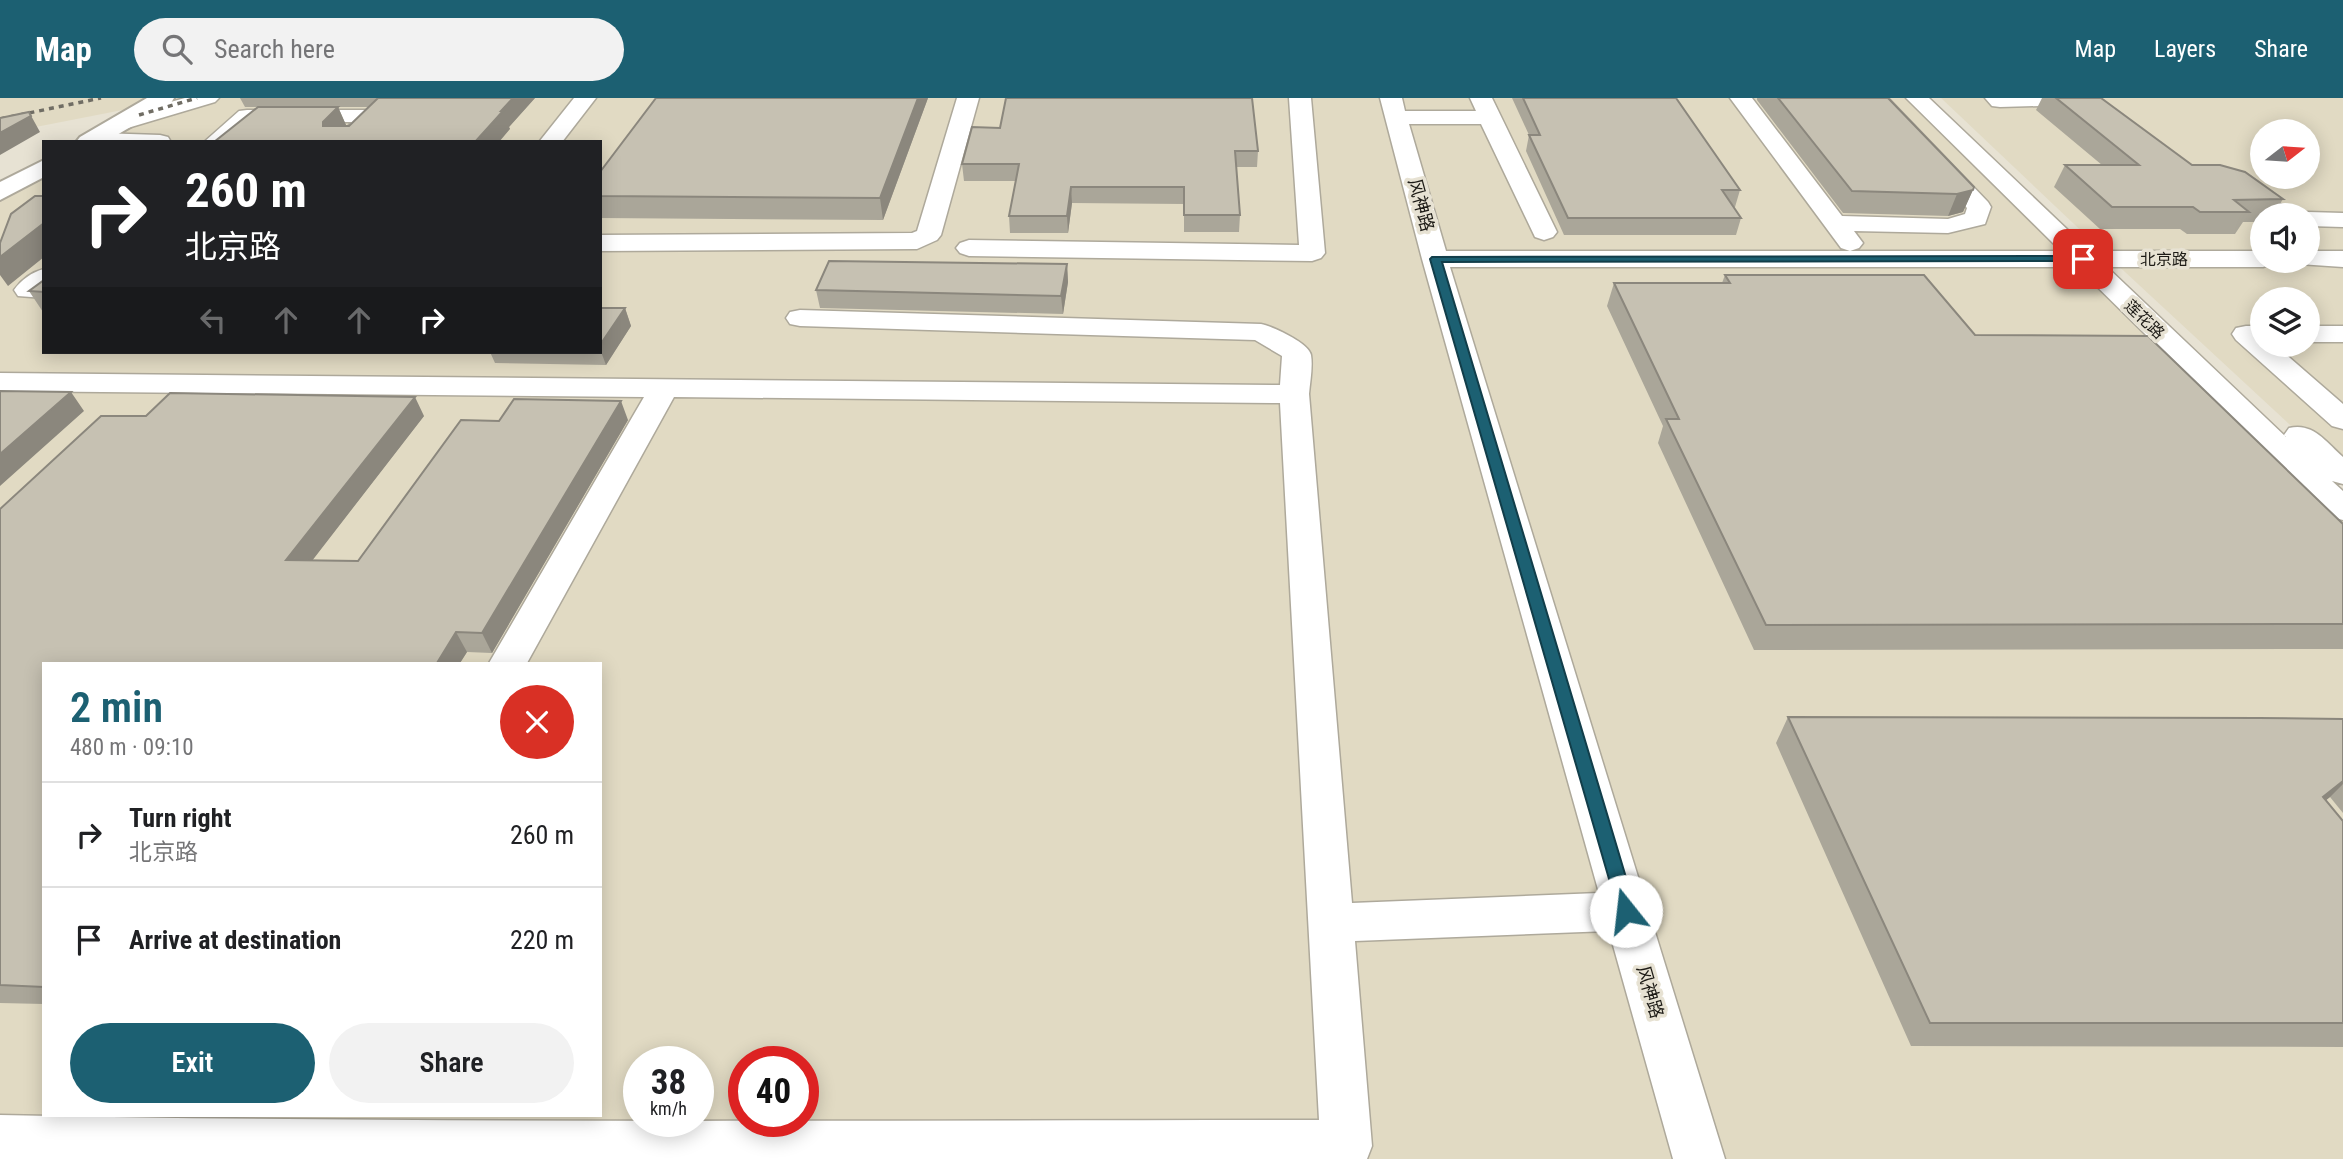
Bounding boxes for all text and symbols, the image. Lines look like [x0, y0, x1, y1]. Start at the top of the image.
search box [134, 18, 624, 81]
text: Map [35, 30, 92, 69]
icon: search [158, 30, 196, 68]
text: Search here [214, 34, 335, 64]
text: Map [2075, 35, 2116, 63]
text: Layers [2154, 35, 2216, 63]
text: Share [2254, 35, 2308, 63]
north arrow [2250, 119, 2320, 189]
map controls [2250, 119, 2320, 357]
text: 260 m [185, 162, 307, 219]
icon: right [70, 168, 161, 259]
street label: 风神路 [1404, 176, 1439, 234]
button: sound [2250, 203, 2320, 273]
text: 北京路 [185, 228, 281, 266]
pin [2053, 229, 2113, 289]
icon: arrive [2064, 240, 2102, 278]
street label: 北京路 [2140, 250, 2188, 269]
button: layers [2250, 287, 2320, 357]
street label: 莲花路 [2121, 296, 2169, 343]
icon: left [194, 301, 232, 339]
icon: ahead [267, 301, 305, 339]
icon: ahead [340, 301, 378, 339]
icon: right [413, 301, 451, 339]
text: 2 min [70, 683, 163, 732]
button: close [500, 685, 574, 759]
text: 480 m · 09:10 [70, 734, 194, 761]
text: Turn right [129, 803, 231, 833]
icon: right [70, 816, 108, 854]
text: 260 m [510, 820, 574, 850]
text: 北京路 [129, 839, 198, 866]
position arrow [1589, 874, 1663, 948]
icon: arrive [70, 921, 108, 959]
text: Arrive at destination [129, 925, 341, 955]
text: 220 m [510, 925, 574, 955]
street label: 风神路 [1633, 963, 1668, 1021]
button: Exit [70, 1023, 315, 1103]
button: Share [329, 1023, 574, 1103]
speed limit sign: 40 [728, 1046, 819, 1137]
text: 38 [651, 1062, 686, 1103]
text: km/h [650, 1098, 687, 1119]

